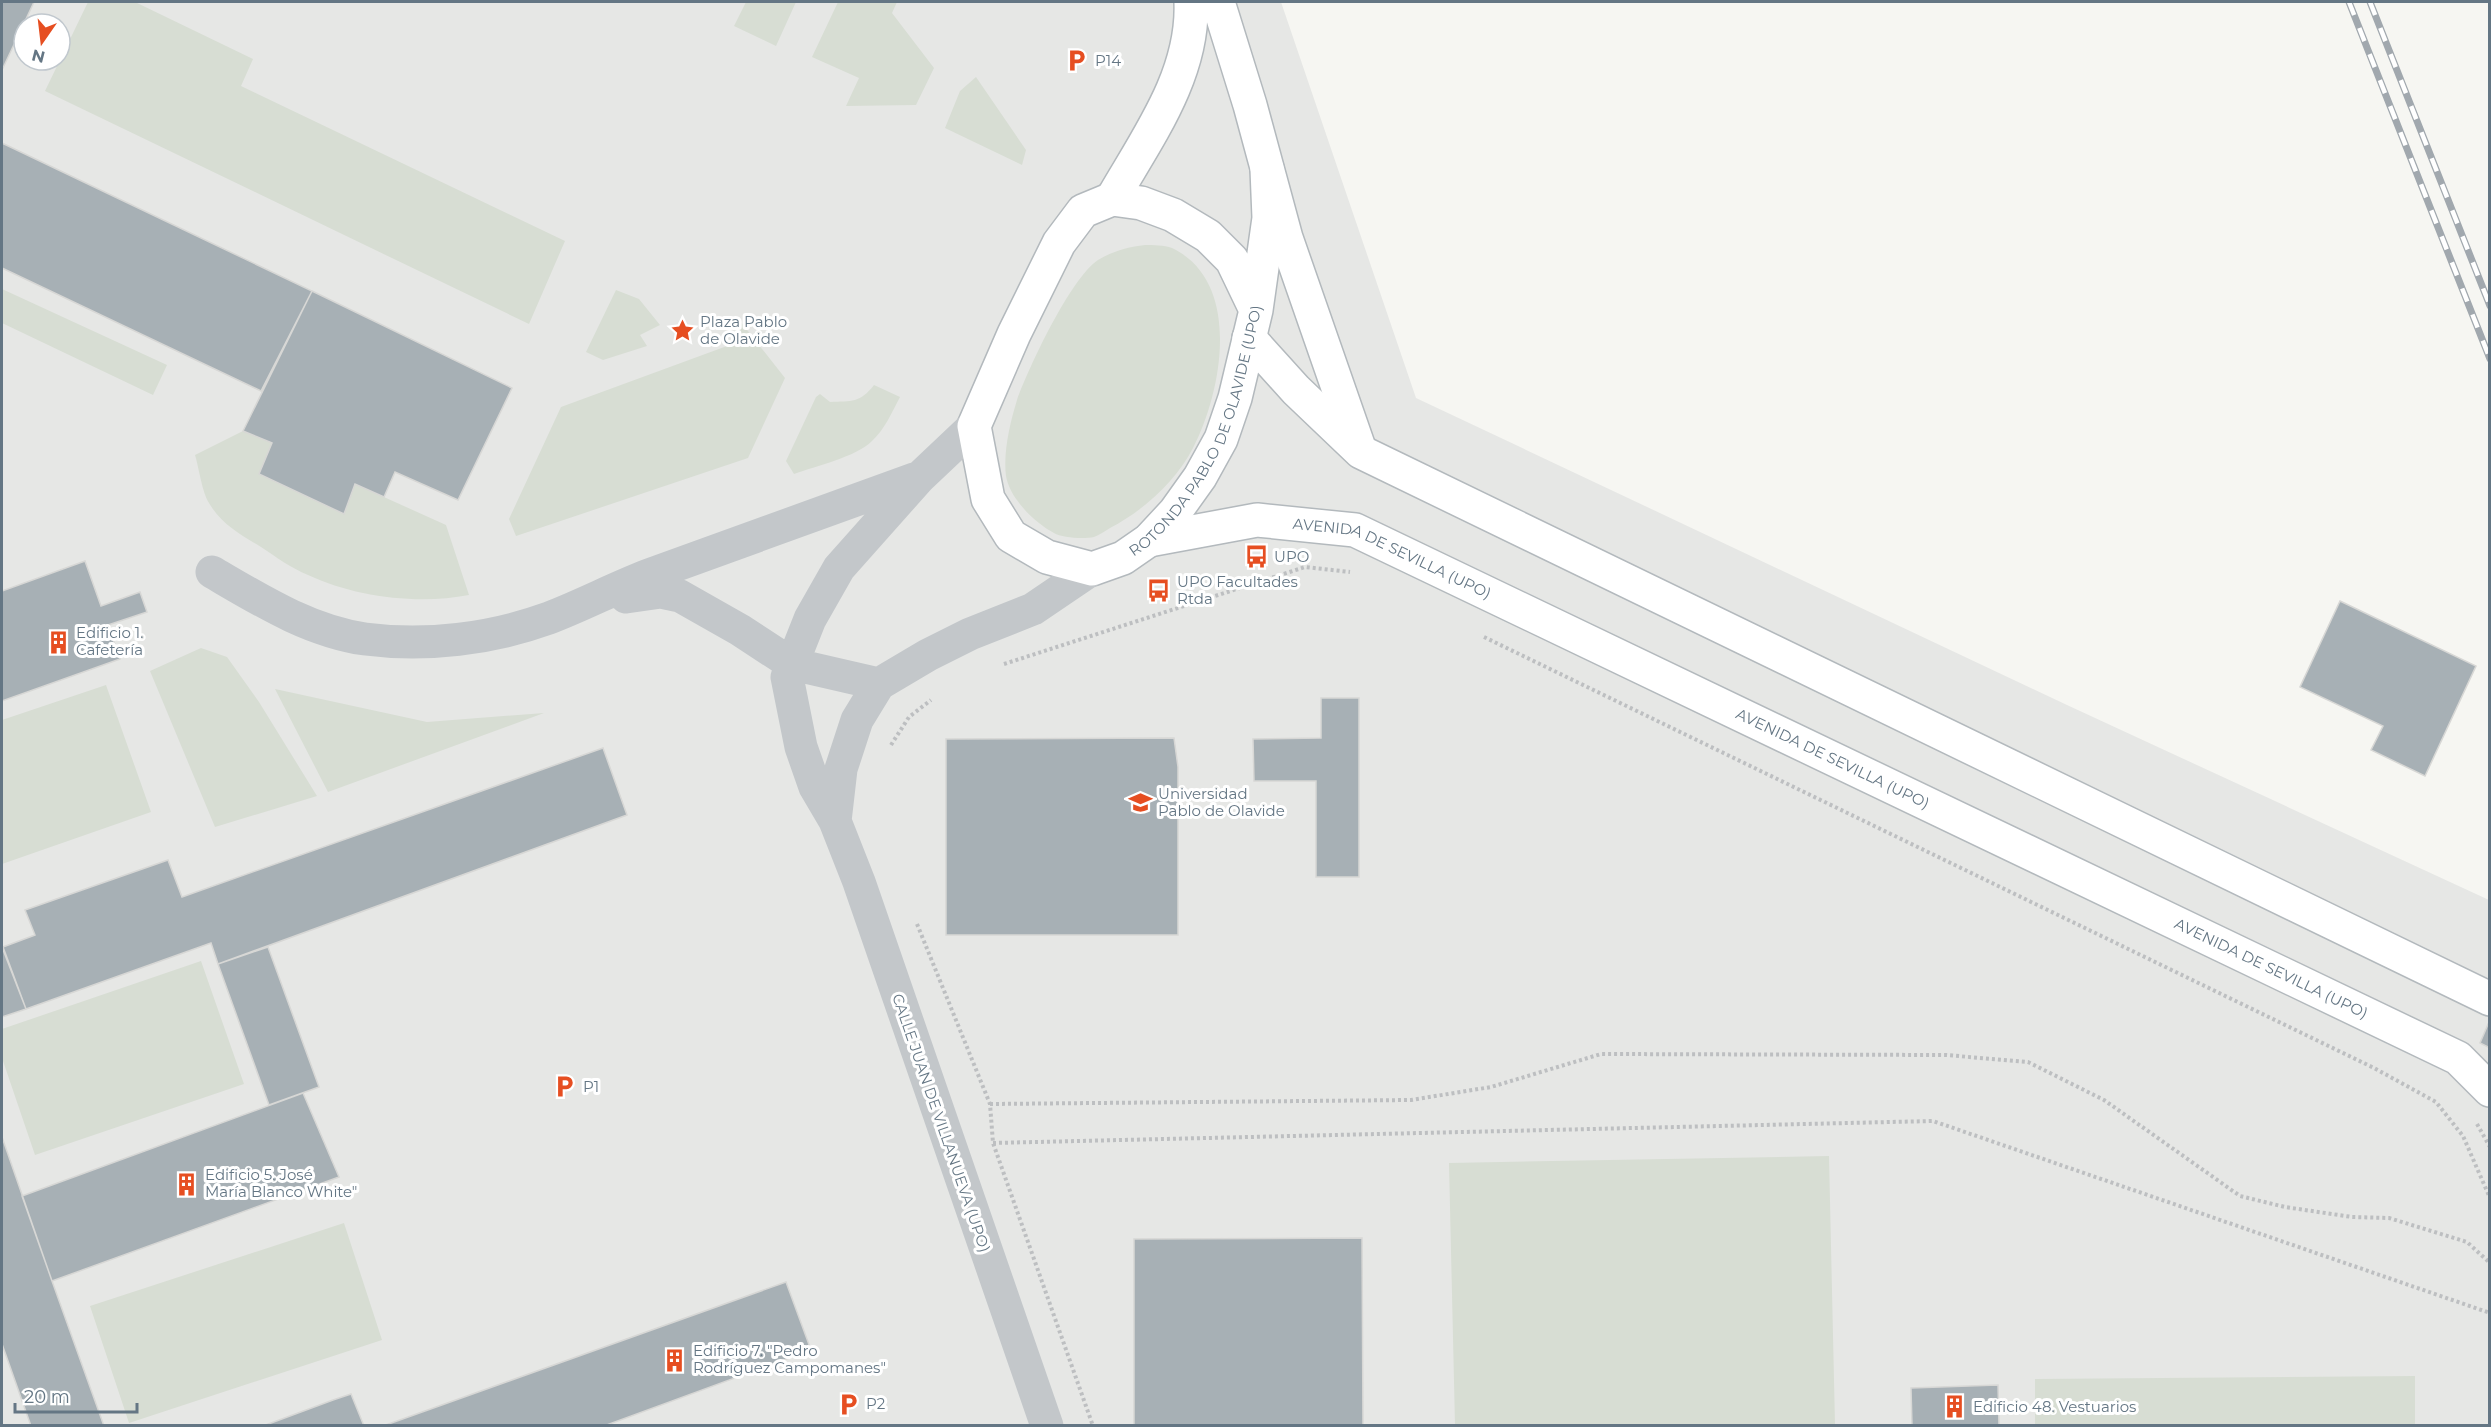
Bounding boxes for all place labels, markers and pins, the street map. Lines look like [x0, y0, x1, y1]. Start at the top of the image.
parking icon: P14 [1064, 48, 1090, 74]
place label: P14 [1095, 51, 1121, 70]
place label: Plaza Pablo de Olavide [700, 312, 787, 348]
place icon: Plaza Pablo de Olavide [669, 318, 695, 344]
bus stop icon: UPO [1243, 544, 1269, 570]
place label: UPO [1274, 547, 1309, 566]
place label: UPO Facultades Rtda [1177, 572, 1298, 608]
bus stop icon: UPO Facultades Rtda [1146, 578, 1172, 604]
place label: Edificio 1. Cafetería [76, 623, 143, 659]
building icon: Edificio 1. Cafetería [45, 629, 71, 655]
place label: Universidad Pablo de Olavide [1158, 784, 1285, 820]
school or university icon: Universidad Pablo de Olavide [1127, 790, 1153, 816]
parking icon: P1 [552, 1074, 578, 1100]
place label: P1 [583, 1077, 599, 1096]
place label: Edificio 5. José María Blanco White" [205, 1165, 357, 1201]
building icon: Edificio 5. José María Blanco White" [174, 1171, 200, 1197]
place label: Edificio 7. "Pedro Rodríguez Campomanes" [693, 1341, 886, 1377]
building icon: Edificio 7. "Pedro Rodríguez Campomanes" [662, 1347, 688, 1373]
parking icon: P2 [835, 1391, 861, 1417]
place label: P2 [866, 1394, 885, 1413]
building icon: Edificio 48. Vestuarios [1942, 1394, 1968, 1420]
place label: Edificio 48. Vestuarios [1973, 1397, 2136, 1416]

